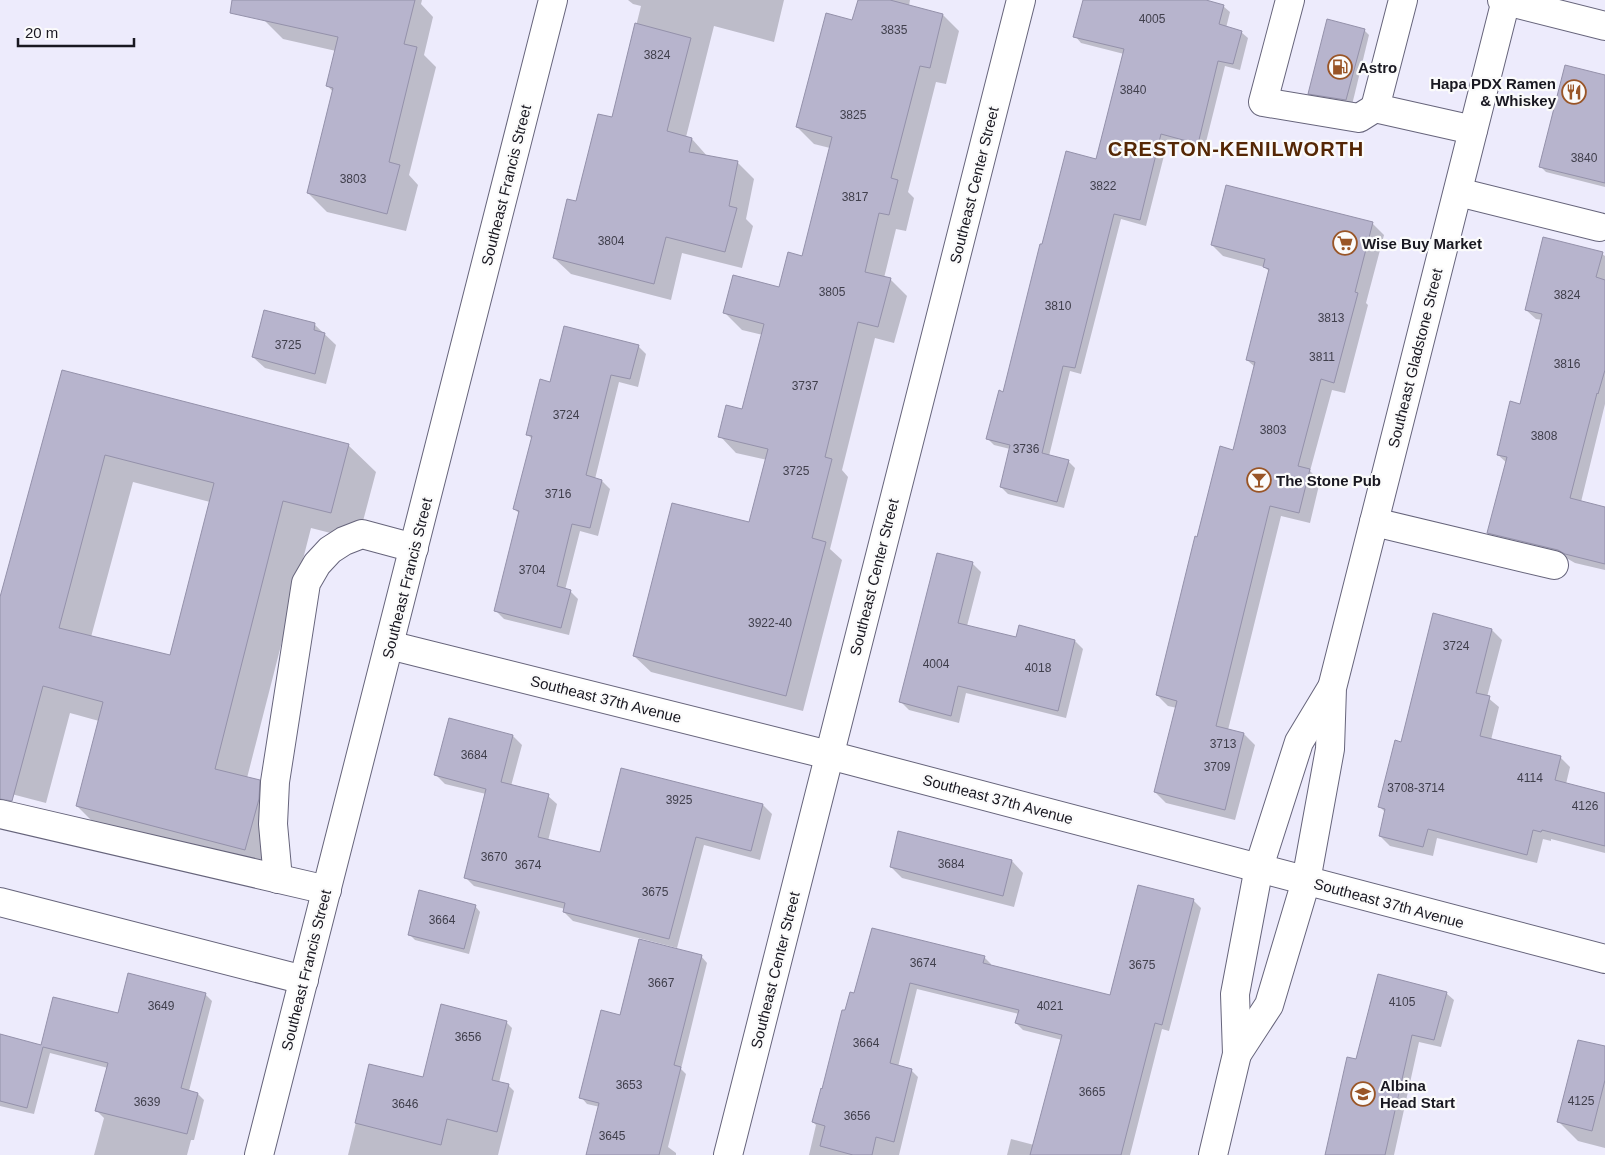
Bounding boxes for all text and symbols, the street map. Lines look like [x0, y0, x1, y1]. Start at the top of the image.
house number: 4005 [1139, 12, 1166, 26]
scale bar [18, 15, 134, 47]
house number: 3835 [881, 23, 908, 37]
text: 20 m [25, 24, 58, 41]
house number: 3824 [644, 48, 671, 62]
fuel station icon: Astro [1327, 54, 1353, 80]
place label: Astro [1358, 59, 1397, 76]
place label: Hapa PDX Ramen & Whiskey [1430, 75, 1557, 109]
restaurant icon: Hapa PDX Ramen & Whiskey [1561, 79, 1587, 105]
house number: 3840 [1120, 83, 1147, 97]
street label: Southeast Francis Street [478, 102, 534, 267]
street label: Southeast Center Street [946, 104, 1002, 265]
house number: 3825 [840, 108, 867, 122]
district label: CRESTON-KENILWORTH [1108, 138, 1364, 160]
house number: 3840 [1571, 151, 1598, 165]
house number: 3803 [340, 172, 367, 186]
house number: 3822 [1090, 179, 1117, 193]
house number: 3817 [842, 190, 869, 204]
supermarket icon: Wise Buy Market [1332, 230, 1358, 256]
house number: 3804 [598, 234, 625, 248]
place label: Wise Buy Market [1362, 235, 1482, 252]
street label: Southeast Gladstone Street [1384, 266, 1446, 449]
house number: 3805 [819, 285, 846, 299]
house number: 3824 [1554, 288, 1581, 302]
house number: 3810 [1045, 299, 1072, 313]
house number: 3813 [1318, 311, 1345, 325]
house number: 3725 [275, 338, 302, 352]
house number: 3811 [1309, 350, 1335, 364]
house number: 3816 [1554, 357, 1581, 371]
house number: 3737 [792, 379, 819, 393]
house number: 3724 [553, 408, 580, 422]
house number: 3803 [1260, 423, 1287, 437]
house number: 3808 [1531, 429, 1558, 443]
house number: 3736 [1013, 442, 1040, 456]
house number: 3725 [783, 464, 810, 478]
bar icon: The Stone Pub [1246, 467, 1272, 493]
place label: The Stone Pub [1276, 472, 1381, 489]
house number: 3716 [545, 487, 572, 501]
street label: Southeast Francis Street [379, 495, 435, 660]
street label: Southeast Center Street [846, 496, 902, 657]
house number: 3704 [519, 563, 546, 577]
house number: 3922-40 [748, 616, 792, 630]
house number: 3724 [1443, 639, 1470, 653]
house number: 4004 [923, 657, 950, 671]
house number: 4018 [1025, 661, 1052, 675]
street label: Southeast 37th Avenue [529, 672, 683, 726]
house number: 3713 [1210, 737, 1237, 751]
house number: 3684 [461, 748, 488, 762]
house number: 3709 [1204, 760, 1231, 774]
street label: Southeast 37th Avenue [921, 771, 1075, 827]
house number: 4114 [1517, 771, 1543, 785]
house number: 3708-3714 [1387, 781, 1445, 795]
house number: 3925 [666, 793, 693, 807]
house number: 4126 [1572, 799, 1599, 813]
house number: 3670 [481, 850, 508, 864]
house number: 3684 [938, 857, 965, 871]
house number: 3674 [515, 858, 542, 872]
street label: Southeast 37th Avenue [1312, 875, 1466, 931]
house number: 3675 [642, 885, 669, 899]
street label: Southeast Francis Street [278, 887, 334, 1052]
street label: Southeast Center Street [747, 889, 803, 1050]
house number: 3664 [429, 913, 456, 927]
house number: 3674 [910, 956, 937, 970]
house number: 3675 [1129, 958, 1156, 972]
house number: 3667 [648, 976, 675, 990]
house number: 4105 [1389, 995, 1416, 1009]
house number: 3649 [148, 999, 175, 1013]
house number: 4021 [1037, 999, 1064, 1013]
house number: 3656 [455, 1030, 482, 1044]
house number: 3664 [853, 1036, 880, 1050]
place label: Albina Head Start [1380, 1077, 1455, 1111]
house number: 3653 [616, 1078, 643, 1092]
school or university icon: Albina Head Start [1350, 1081, 1376, 1107]
house number: 3665 [1079, 1085, 1106, 1099]
house number: 4125 [1568, 1094, 1595, 1108]
house number: 3639 [134, 1095, 161, 1109]
house number: 3646 [392, 1097, 419, 1111]
house number: 3656 [844, 1109, 871, 1123]
house number: 3645 [599, 1129, 626, 1143]

